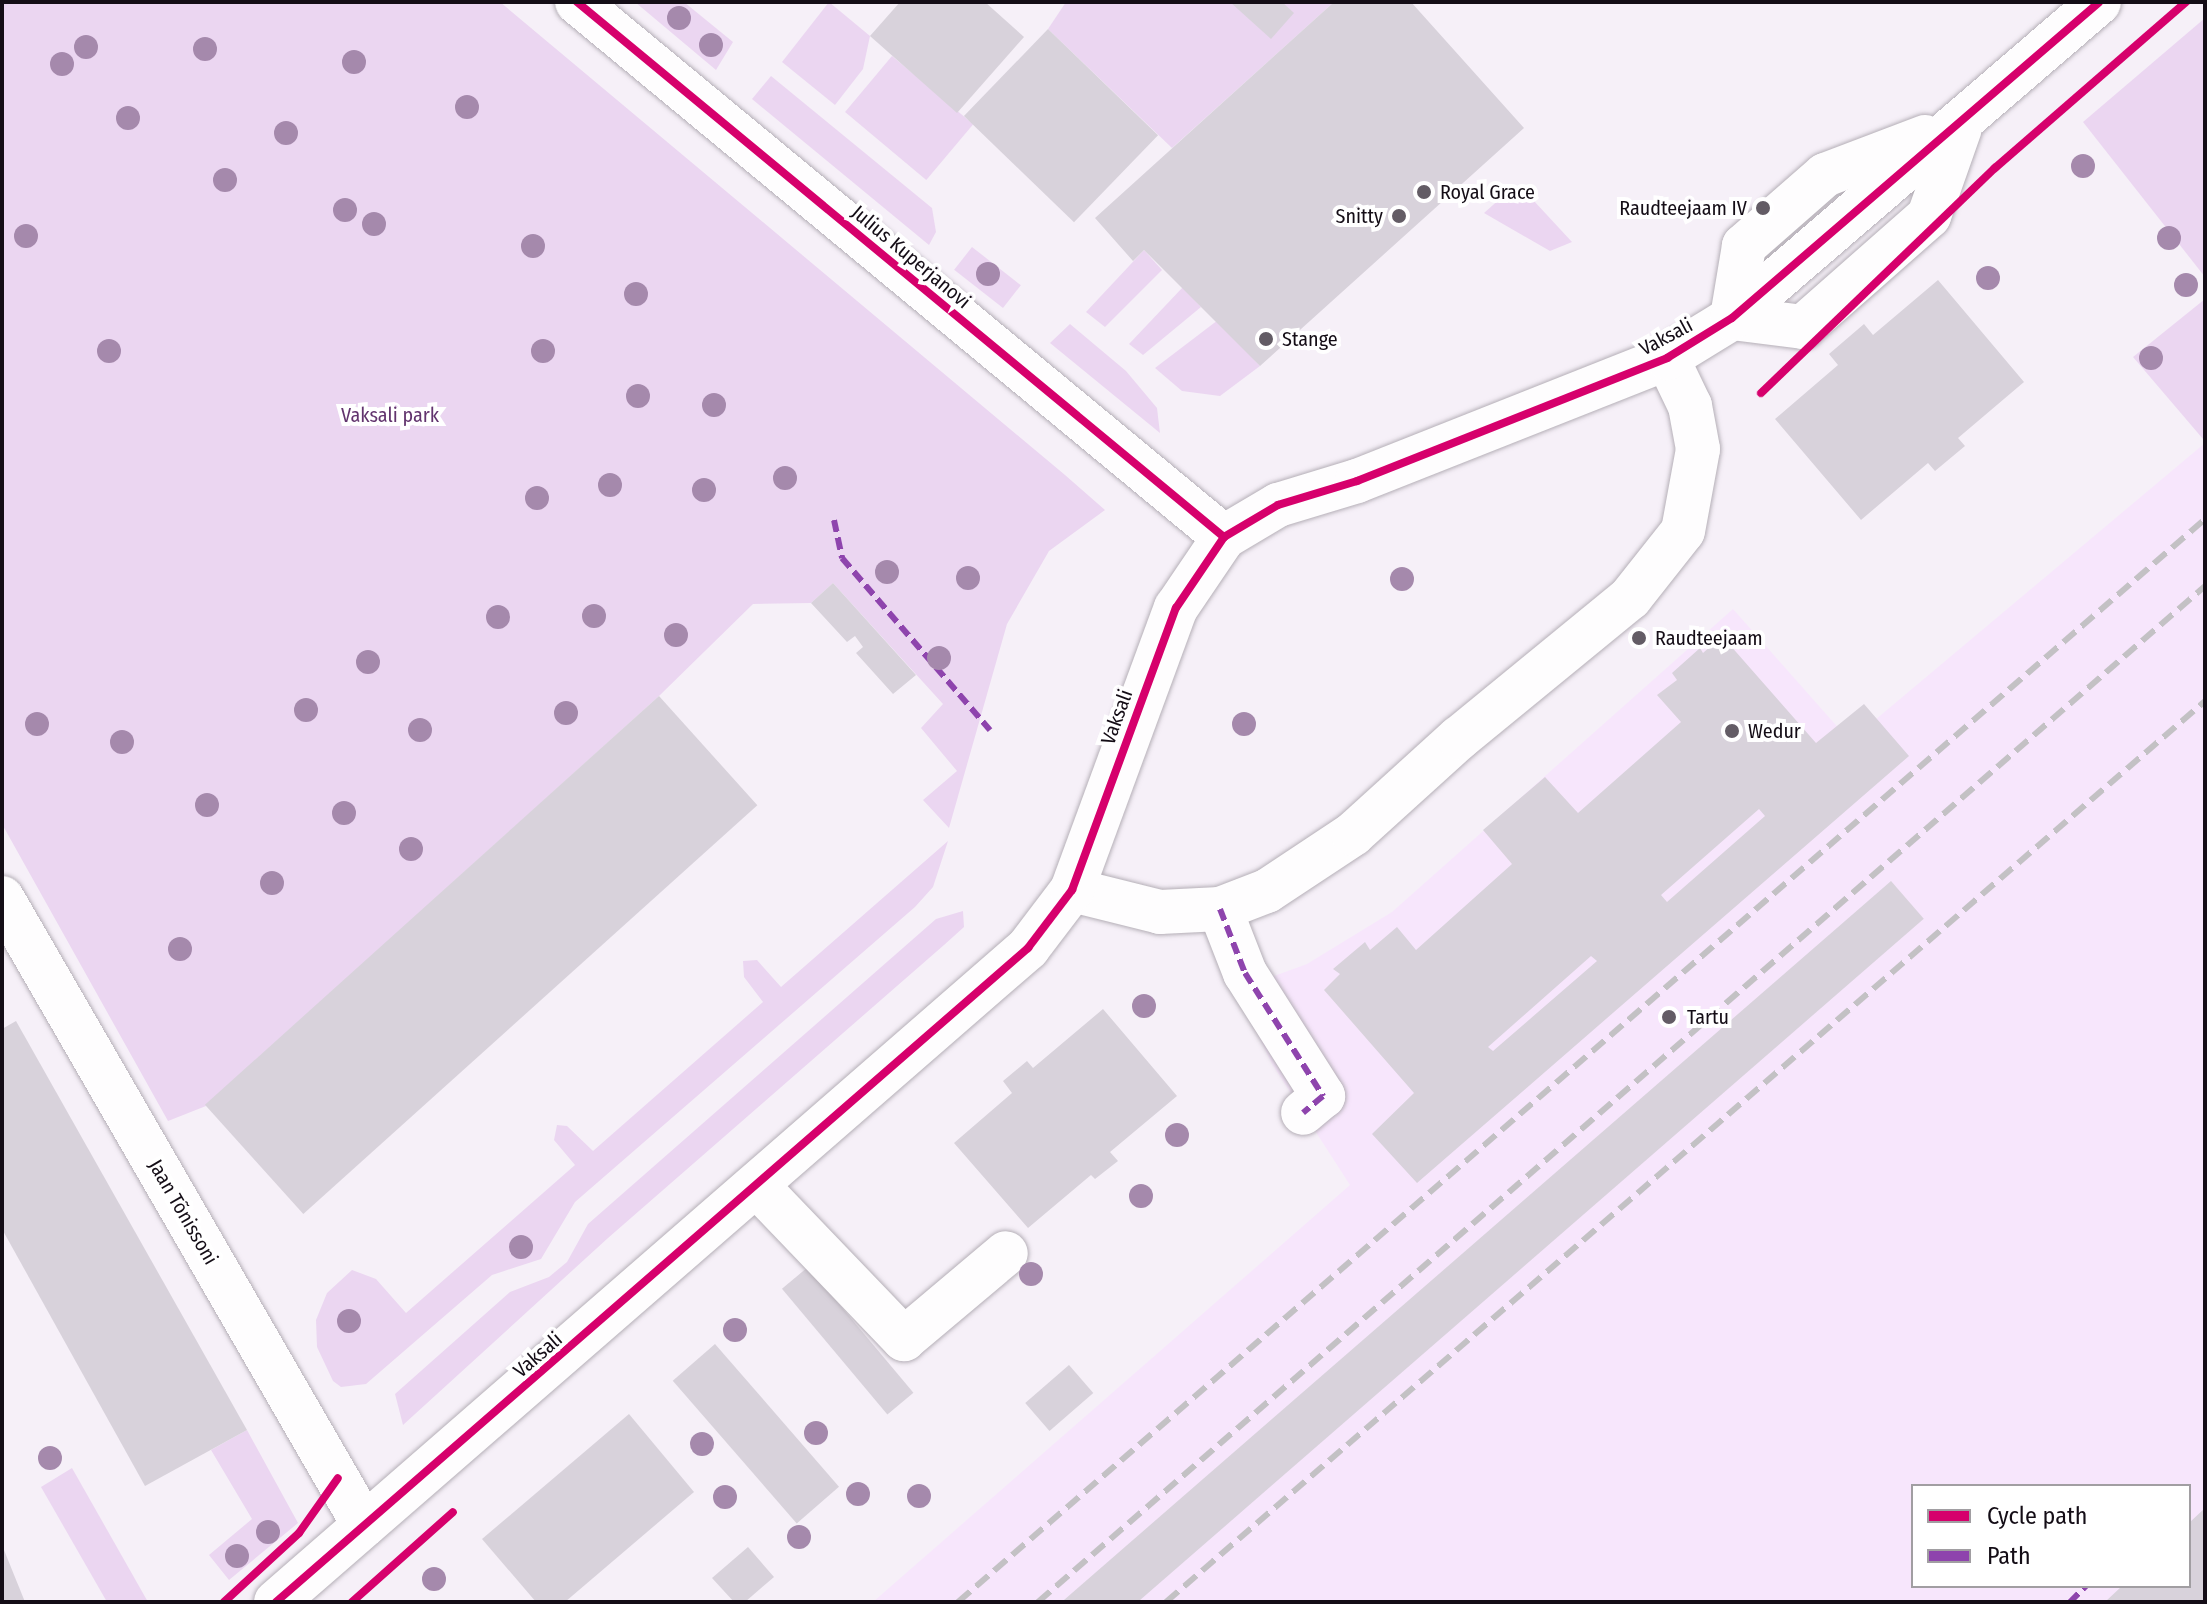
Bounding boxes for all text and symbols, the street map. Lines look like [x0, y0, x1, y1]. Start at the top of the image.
place label: Royal Grace [1440, 180, 1535, 204]
marker: Royal Grace [1415, 183, 1433, 201]
place label: Raudteejaam IV [1619, 196, 1747, 220]
marker: Raudteejaam IV [1754, 199, 1772, 217]
street label: Julius Kuperjanovi [847, 200, 975, 314]
place label: Snitty [1336, 204, 1383, 228]
marker: Snitty [1390, 207, 1408, 225]
street label: Vaksali [1635, 313, 1697, 361]
place label: Stange [1282, 327, 1338, 351]
marker: Stange [1257, 330, 1275, 348]
park label: Vaksali park [341, 403, 439, 427]
place label: Raudteejaam [1655, 626, 1763, 650]
marker: Raudteejaam [1630, 629, 1648, 647]
street label: Vaksali [1096, 686, 1138, 748]
place label: Wedur [1748, 719, 1801, 743]
marker: Wedur [1723, 722, 1741, 740]
place label: Tartu [1687, 1005, 1729, 1029]
marker: Tartu [1658, 1006, 1680, 1028]
street label: Jaan Tõnissoni [143, 1155, 223, 1269]
street label: Vaksali [509, 1327, 567, 1383]
legend [1911, 1484, 2191, 1588]
text: Cycle path [1987, 1502, 2087, 1530]
text: Path [1987, 1542, 2031, 1570]

